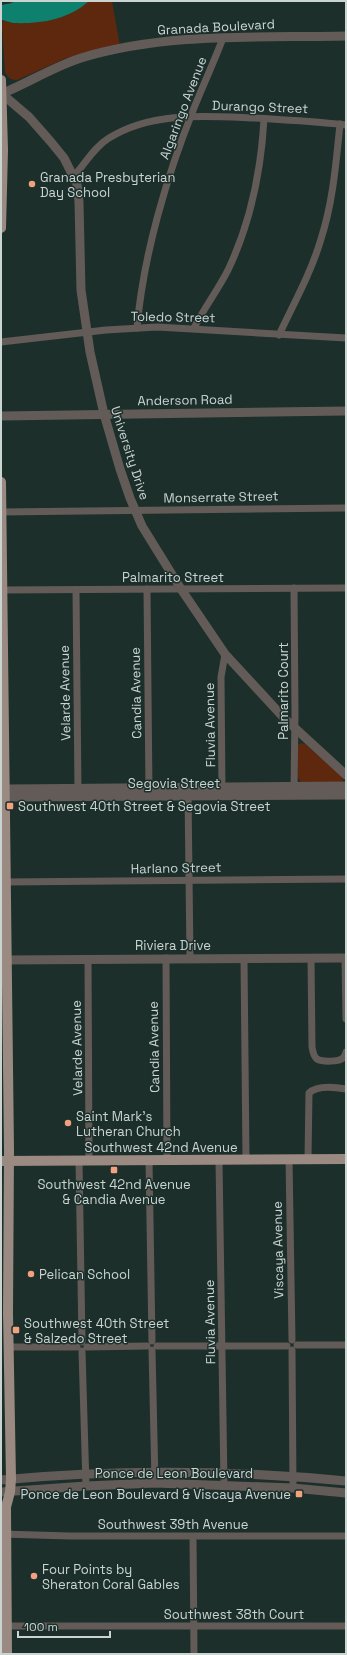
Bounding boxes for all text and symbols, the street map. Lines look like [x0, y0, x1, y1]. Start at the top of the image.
street label: Granada Boulevard [157, 15, 275, 39]
street label: Algaringo Avenue [156, 54, 210, 162]
street label: Durango Street [212, 97, 308, 117]
place label: Granada Presbyterian Day School [40, 169, 176, 201]
marker: Granada Presbyterian Day School [27, 179, 37, 189]
street label: Toledo Street [130, 308, 216, 326]
street label: Anderson Road [137, 391, 233, 409]
street label: University Drive [107, 404, 153, 502]
street label: Monserrate Street [163, 487, 279, 507]
street label: Palmarito Street [122, 569, 224, 586]
street label: Palmarito Court [275, 642, 292, 740]
street label: Velarde Avenue [56, 645, 74, 741]
street label: Candia Avenue [127, 647, 145, 739]
street label: Fluvia Avenue [201, 682, 219, 768]
street label: Segovia Street [128, 775, 220, 792]
place label: Southwest 40th Street & Segovia Street [18, 798, 270, 815]
marker: Southwest 40th Street & Segovia Street [5, 801, 15, 811]
street label: Harlano Street [131, 859, 221, 877]
street label: Riviera Drive [135, 937, 211, 954]
street label: Velarde Avenue [68, 1000, 86, 1096]
street label: Candia Avenue [145, 1001, 163, 1093]
place label: Saint Mark's Lutheran Church [76, 1108, 181, 1140]
marker: Saint Mark's Lutheran Church [63, 1118, 73, 1128]
street label: Southwest 42nd Avenue [84, 1139, 238, 1156]
marker: Southwest 42nd Avenue & Candia Avenue [109, 1165, 119, 1175]
place label: Southwest 42nd Avenue & Candia Avenue [37, 1176, 191, 1208]
street label: Viscaya Avenue [269, 1201, 287, 1299]
place label: Pelican School [39, 1266, 130, 1283]
marker: Pelican School [26, 1269, 36, 1279]
street label: Fluvia Avenue [201, 1279, 219, 1365]
place label: Southwest 40th Street & Salzedo Street [24, 1315, 169, 1347]
marker: Southwest 40th Street & Salzedo Street [11, 1325, 21, 1335]
street label: Ponce de Leon Boulevard [95, 1465, 253, 1482]
place label: Ponce de Leon Boulevard & Viscaya Avenue [21, 1486, 291, 1503]
marker: Ponce de Leon Boulevard & Viscaya Avenue [294, 1489, 304, 1499]
street label: Southwest 39th Avenue [98, 1516, 248, 1533]
place label: Four Points by Sheraton Coral Gables [42, 1561, 180, 1593]
marker: Four Points by Sheraton Coral Gables [29, 1571, 39, 1581]
street label: Southwest 38th Court [164, 1606, 304, 1623]
scale bar [18, 1613, 110, 1639]
text: 100 m [24, 1619, 58, 1635]

